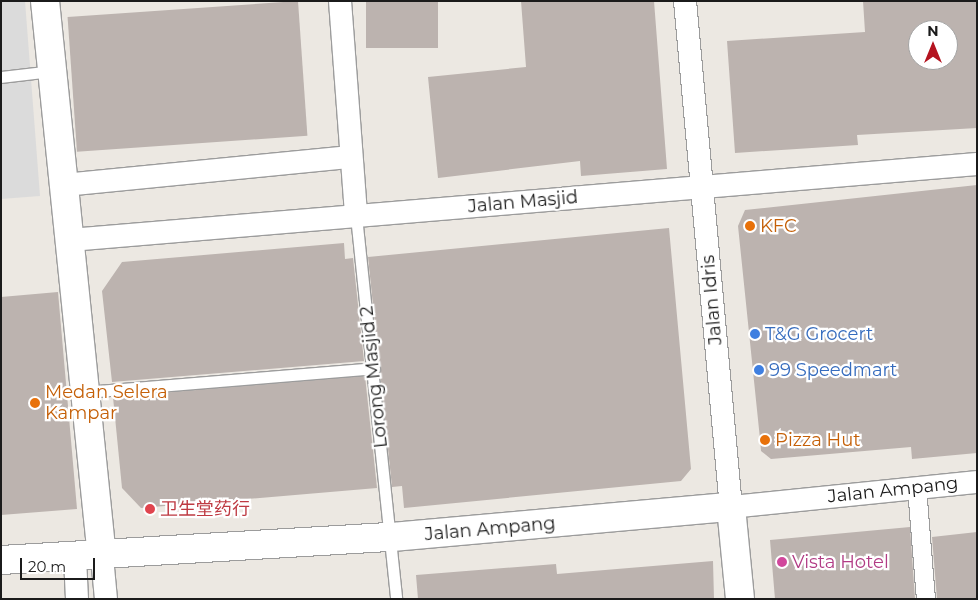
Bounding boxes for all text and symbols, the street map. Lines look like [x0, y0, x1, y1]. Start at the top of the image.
north arrow [908, 20, 958, 70]
text: N [927, 22, 939, 40]
street label: Jalan Masjid [467, 186, 579, 218]
place label: KFC [760, 215, 797, 237]
marker: KFC [744, 220, 756, 232]
street label: Jalan Idris [697, 254, 727, 346]
street label: Lorong Masjid 2 [356, 305, 392, 449]
place label: T&G Grocert [765, 323, 873, 345]
marker: T&G Grocert [749, 328, 761, 340]
place label: 99 Speedmart [769, 359, 897, 381]
marker: 99 Speedmart [753, 364, 765, 376]
place label: Medan Selera Kampar [45, 382, 168, 424]
marker: Medan Selera Kampar [29, 397, 41, 409]
place label: Pizza Hut [775, 429, 861, 451]
marker: Pizza Hut [759, 434, 771, 446]
street label: Jalan Ampang [827, 472, 959, 508]
place label: 卫生堂药行 [160, 498, 250, 520]
marker: 卫生堂药行 [144, 503, 156, 515]
street label: Jalan Ampang [424, 513, 556, 545]
scale bar [22, 548, 98, 580]
place label: Vista Hotel [792, 551, 889, 573]
marker: Vista Hotel [776, 556, 788, 568]
text: 20 m [28, 557, 66, 576]

